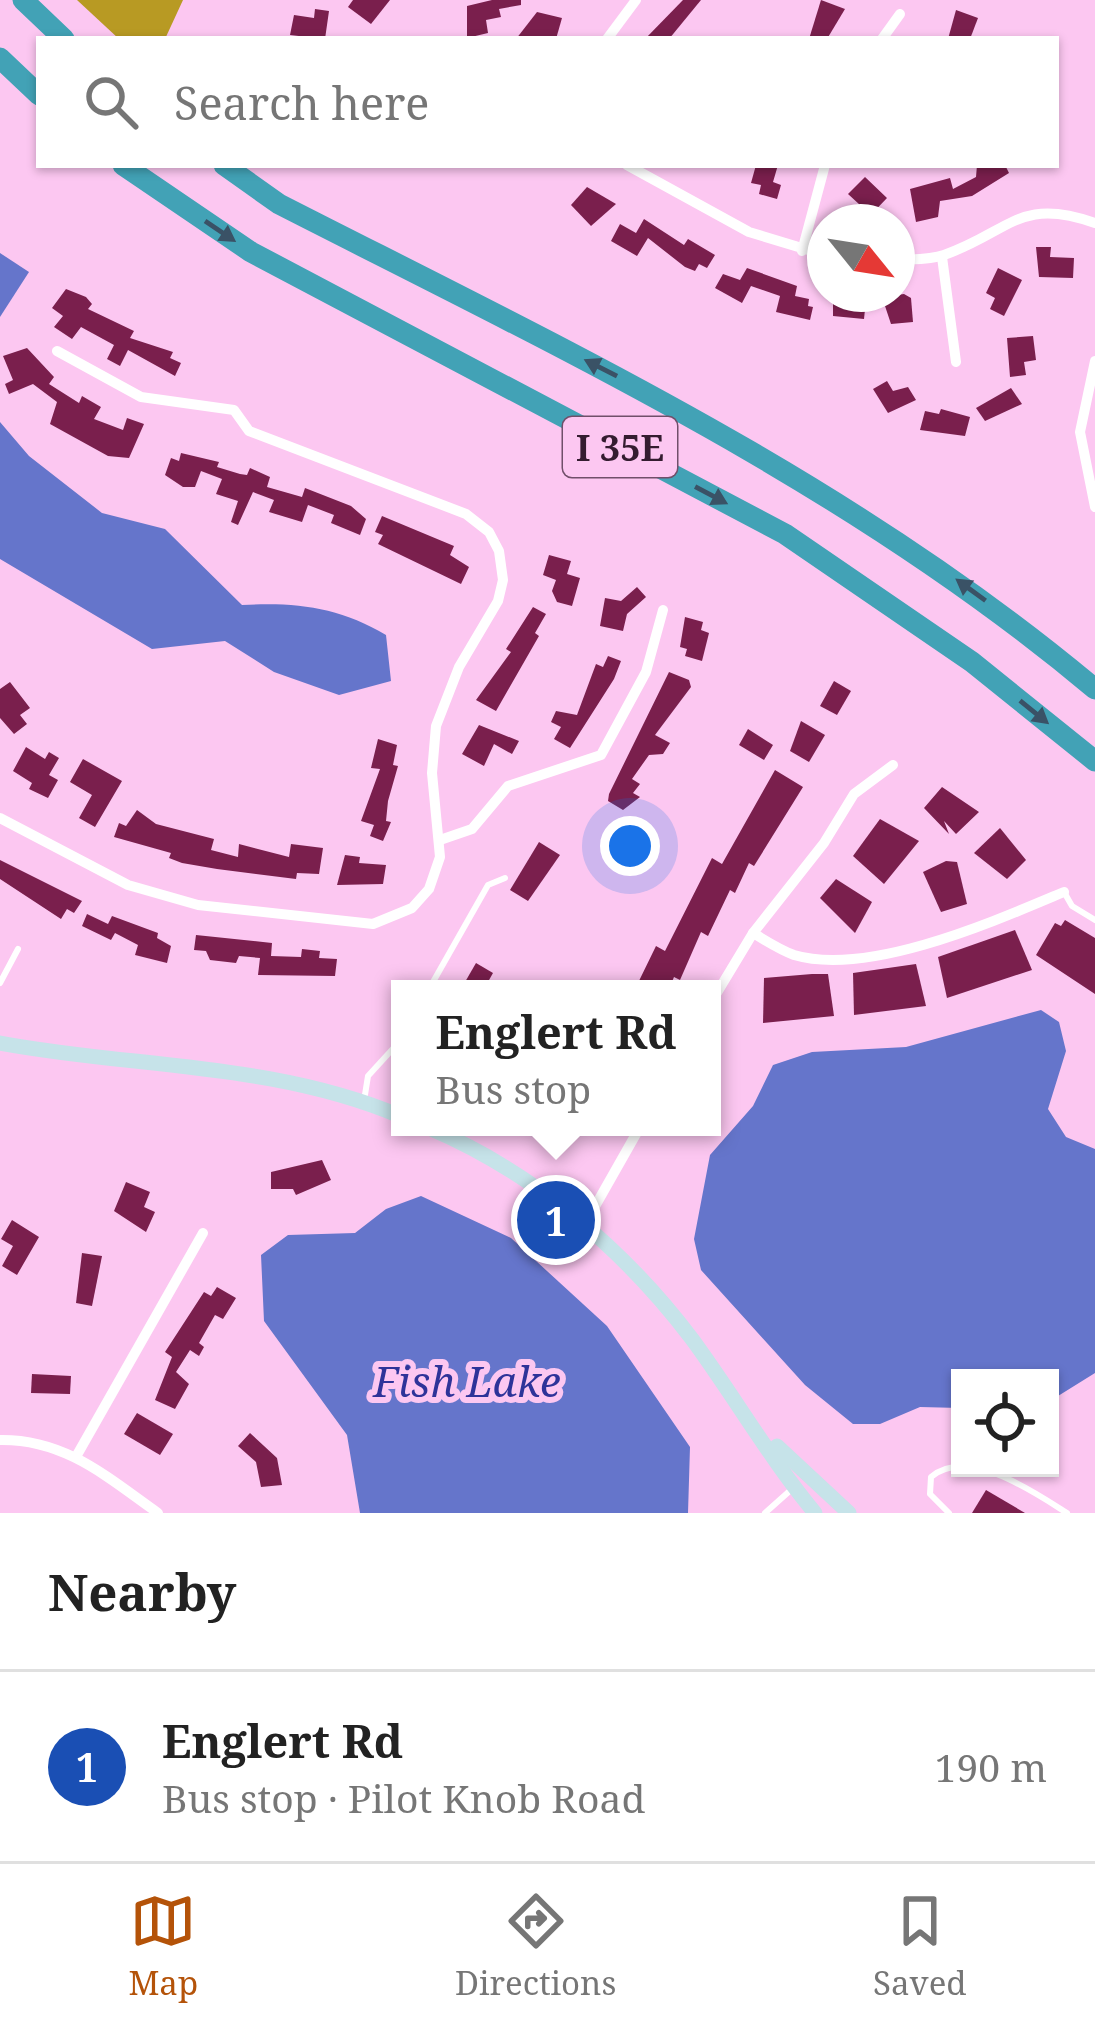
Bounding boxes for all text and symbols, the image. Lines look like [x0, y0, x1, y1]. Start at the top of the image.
search box [36, 36, 1059, 168]
icon: search [78, 69, 144, 135]
text: Search here [174, 72, 429, 133]
north arrow [807, 204, 915, 312]
one-way arrow [204, 218, 236, 241]
one-way arrow [583, 359, 618, 379]
road number: I 35E [563, 417, 677, 477]
one-way arrow [694, 484, 729, 505]
one-way arrow [955, 579, 987, 603]
one-way arrow [1019, 699, 1050, 724]
your location [600, 816, 660, 876]
popup [391, 980, 721, 1136]
text: Englert Rd [436, 1001, 676, 1062]
text: Bus stop [436, 1062, 591, 1115]
pin: 1 [517, 1175, 595, 1265]
water label: Fish Lake [372, 1352, 561, 1409]
map controls [951, 1369, 1059, 1477]
button: locate [951, 1369, 1059, 1477]
text: Nearby [48, 1556, 236, 1626]
text: Englert Rd [162, 1710, 403, 1771]
text: 1 [76, 1740, 98, 1793]
text: 190 m [935, 1740, 1047, 1793]
text: Bus stop · Pilot Knob Road [162, 1771, 645, 1824]
tab: Map [128, 1888, 198, 2005]
tab: Directions [455, 1888, 616, 2005]
tab: Saved [873, 1888, 967, 2005]

